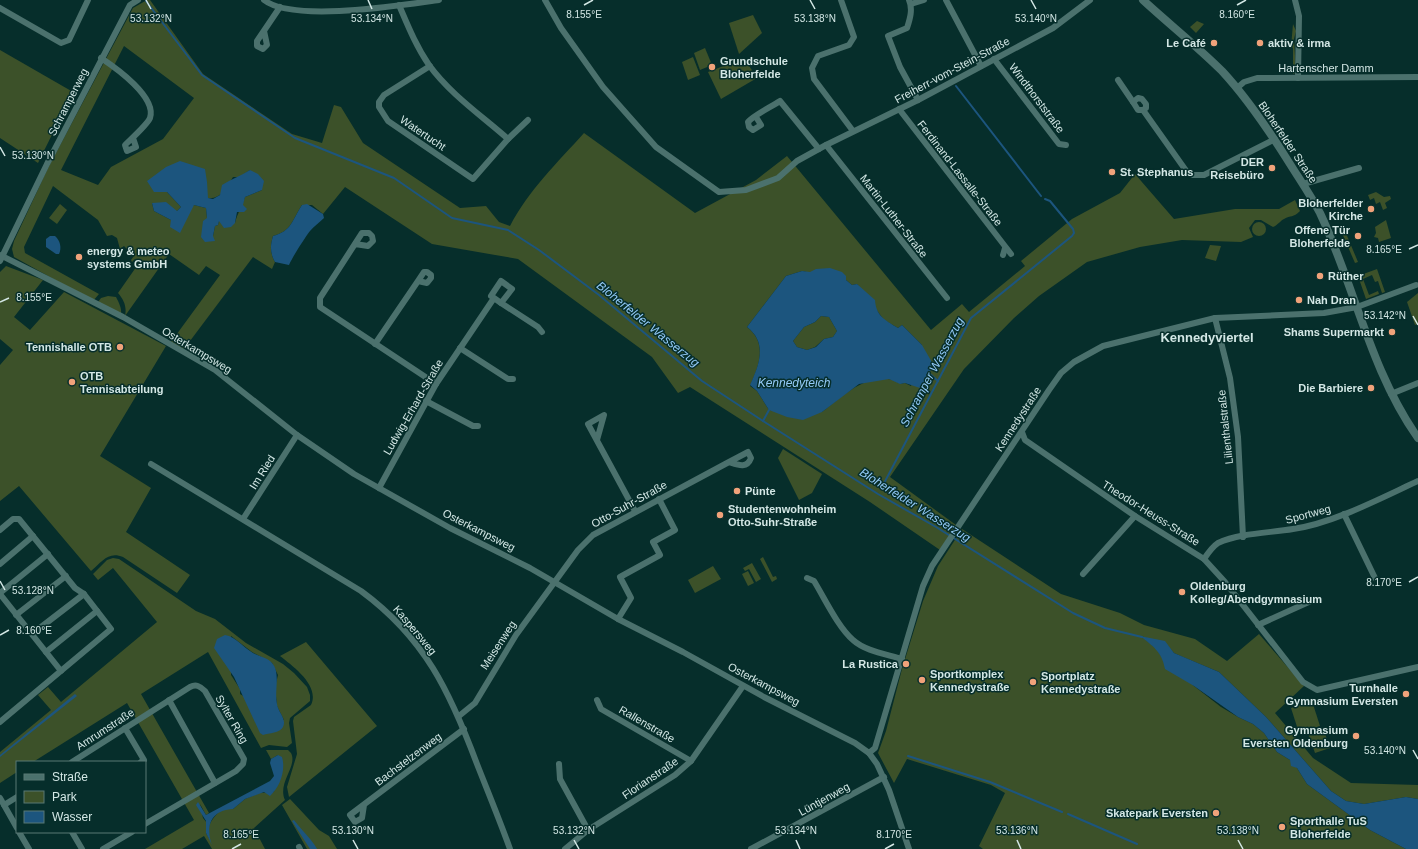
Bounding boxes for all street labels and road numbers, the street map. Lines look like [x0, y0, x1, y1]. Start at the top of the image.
street label: Freiherr-vom-Stein-Straße [893, 35, 1011, 105]
street label: Windthorststraße [1007, 61, 1067, 135]
street label: Hartenscher Damm [1278, 62, 1374, 74]
street label: Schramperweg [46, 66, 90, 138]
street label: Bloherfelder Straße [1256, 99, 1320, 185]
street label: Watertucht [398, 113, 448, 153]
street label: Ferdinand-Lassalle-Straße [915, 118, 1005, 228]
street label: Martin-Luther-Straße [858, 172, 930, 260]
street label: Osterkampsweg [160, 324, 234, 376]
street label: Ludwig-Erhard-Straße [381, 357, 445, 457]
street label: Kennedystraße [993, 384, 1043, 454]
street label: Lilienthalstraße [1215, 389, 1235, 465]
street label: Im Ried [247, 453, 277, 491]
street label: Otto-Suhr-Straße [589, 478, 669, 530]
street label: Theodor-Heuss-Straße [1100, 478, 1202, 548]
street label: Sportweg [1284, 502, 1332, 526]
street label: Osterkampsweg [441, 507, 517, 553]
street label: Kaspersweg [391, 603, 439, 657]
street label: Meisenweg [478, 618, 518, 672]
street label: Osterkampsweg [726, 660, 802, 708]
street label: Sylter Ring [213, 693, 251, 745]
street label: Rallenstraße [617, 703, 677, 745]
street label: Amrumstraße [74, 706, 136, 752]
street label: Bachstelzenweg [372, 730, 444, 788]
street label: Florianstraße [620, 755, 680, 801]
street label: Lüntjenweg [796, 780, 852, 818]

